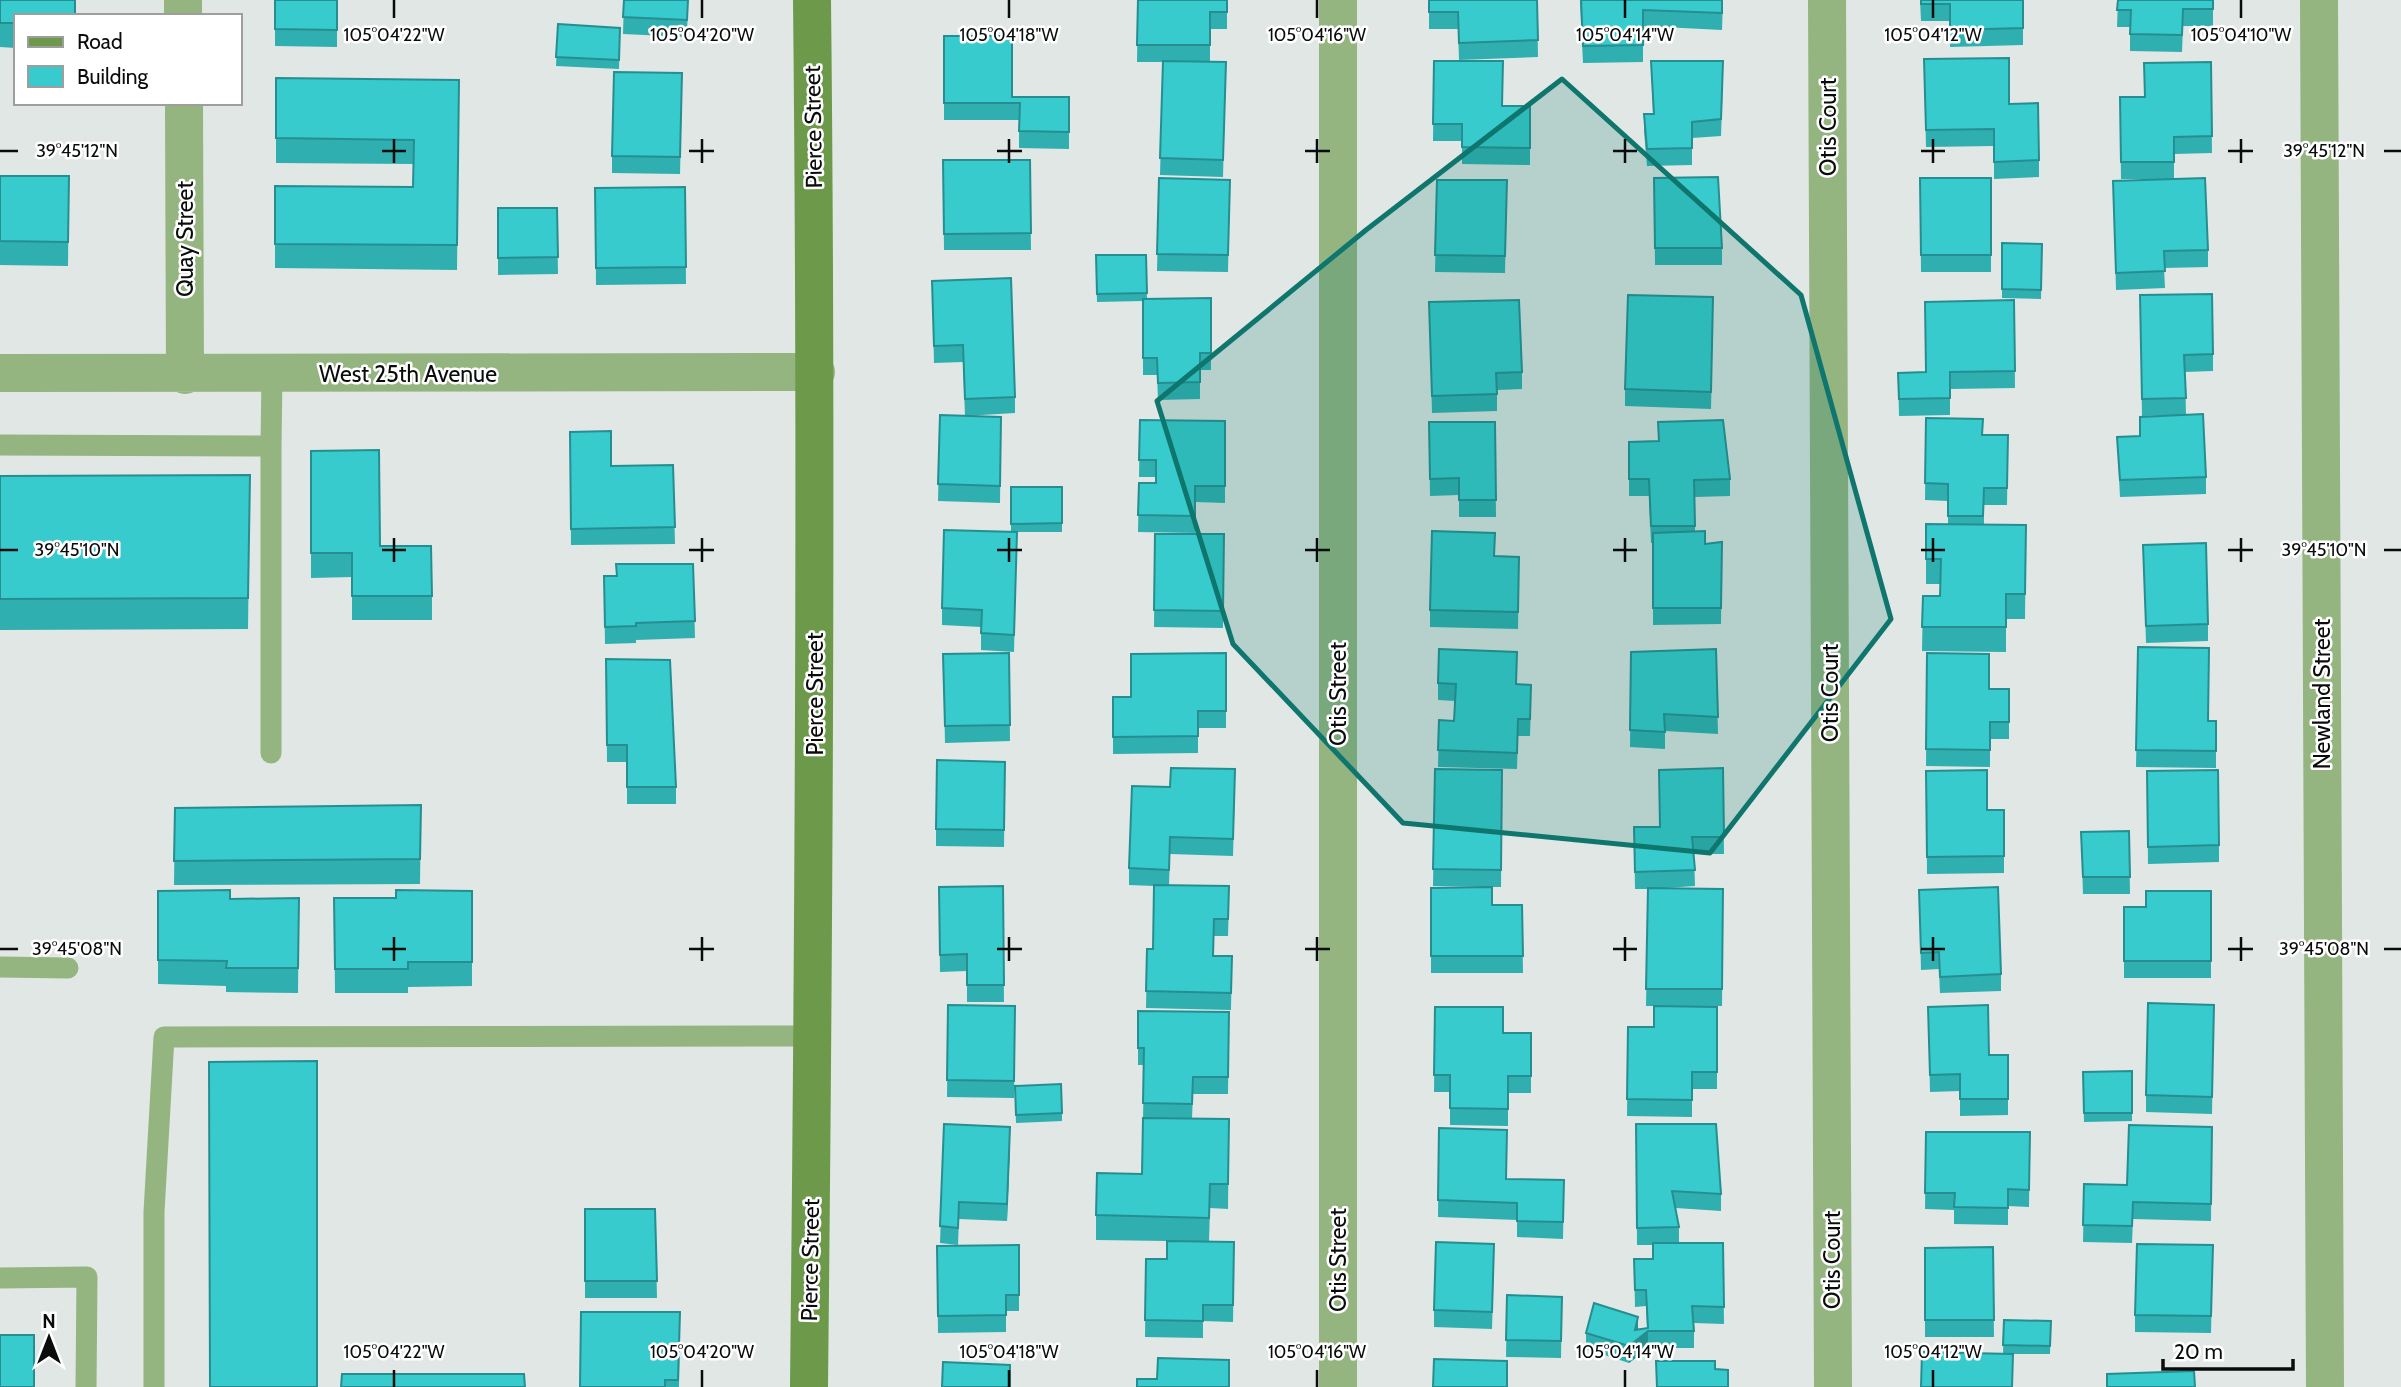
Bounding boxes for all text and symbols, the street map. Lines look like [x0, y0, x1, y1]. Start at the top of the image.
legend [14, 14, 242, 105]
text: 105°04'22"W [344, 24, 444, 46]
text: 105°04'20"W [650, 24, 754, 46]
text: 105°04'18"W [960, 24, 1058, 46]
text: 105°04'16"W [1268, 24, 1366, 46]
text: 105°04'14"W [1576, 24, 1674, 46]
text: 105°04'12"W [1884, 24, 1982, 46]
text: 105°04'10"W [2191, 24, 2291, 46]
text: Road [77, 29, 123, 54]
text: Building [77, 64, 149, 89]
street label: Pierce Street [798, 65, 828, 189]
street label: Otis Court [1814, 77, 1842, 176]
text: 39°45'12"N [36, 140, 118, 162]
text: 39°45'12"N [2283, 140, 2365, 162]
street label: Quay Street [171, 181, 199, 297]
street label: West 25th Avenue [319, 360, 497, 388]
text: 39°45'10"N [35, 539, 119, 561]
text: 39°45'10"N [2282, 539, 2366, 561]
street label: Newland Street [2308, 618, 2336, 769]
street label: Pierce Street [801, 632, 829, 755]
street label: Otis Street [1324, 642, 1352, 746]
street label: Otis Court [1816, 643, 1844, 742]
text: 39°45'08"N [32, 938, 122, 960]
text: 39°45'08"N [2279, 938, 2369, 960]
street label: Pierce Street [795, 1198, 825, 1322]
street label: Otis Street [1324, 1208, 1352, 1312]
street label: Otis Court [1818, 1210, 1846, 1309]
north arrow [14, 1303, 84, 1373]
text: N [42, 1310, 56, 1333]
scale bar [2163, 1328, 2292, 1372]
text: 20 m [2174, 1339, 2223, 1364]
text: 105°04'22"W [344, 1341, 444, 1363]
text: 105°04'20"W [650, 1341, 754, 1363]
text: 105°04'18"W [960, 1341, 1058, 1363]
text: 105°04'16"W [1268, 1341, 1366, 1363]
text: 105°04'14"W [1576, 1341, 1674, 1363]
text: 105°04'12"W [1884, 1341, 1982, 1363]

